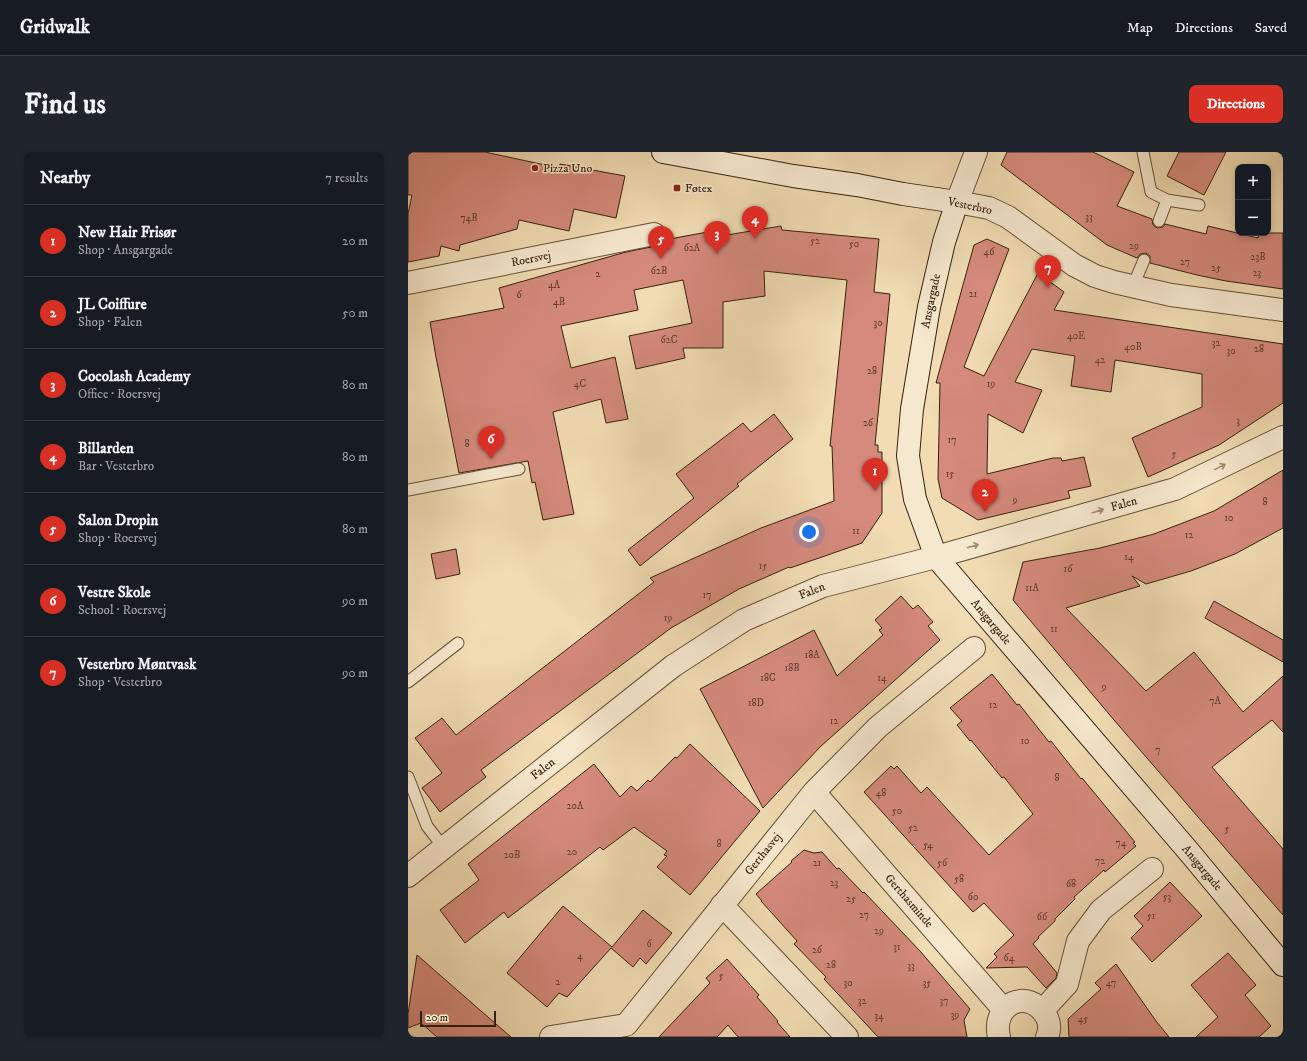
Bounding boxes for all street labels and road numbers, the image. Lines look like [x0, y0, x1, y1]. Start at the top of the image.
street label: Vesterbro [945, 194, 994, 218]
street label: Roersvej [510, 248, 552, 270]
street label: Ansgargade [918, 272, 944, 330]
street label: Falen [1109, 493, 1140, 515]
street label: Falen [797, 579, 828, 603]
street label: Ansgargade [968, 596, 1015, 648]
street label: Falen [528, 754, 559, 783]
street label: Gerthasvej [741, 830, 785, 878]
street label: Ansgargade [1179, 842, 1226, 894]
street label: Gerthasminde [882, 871, 936, 931]

